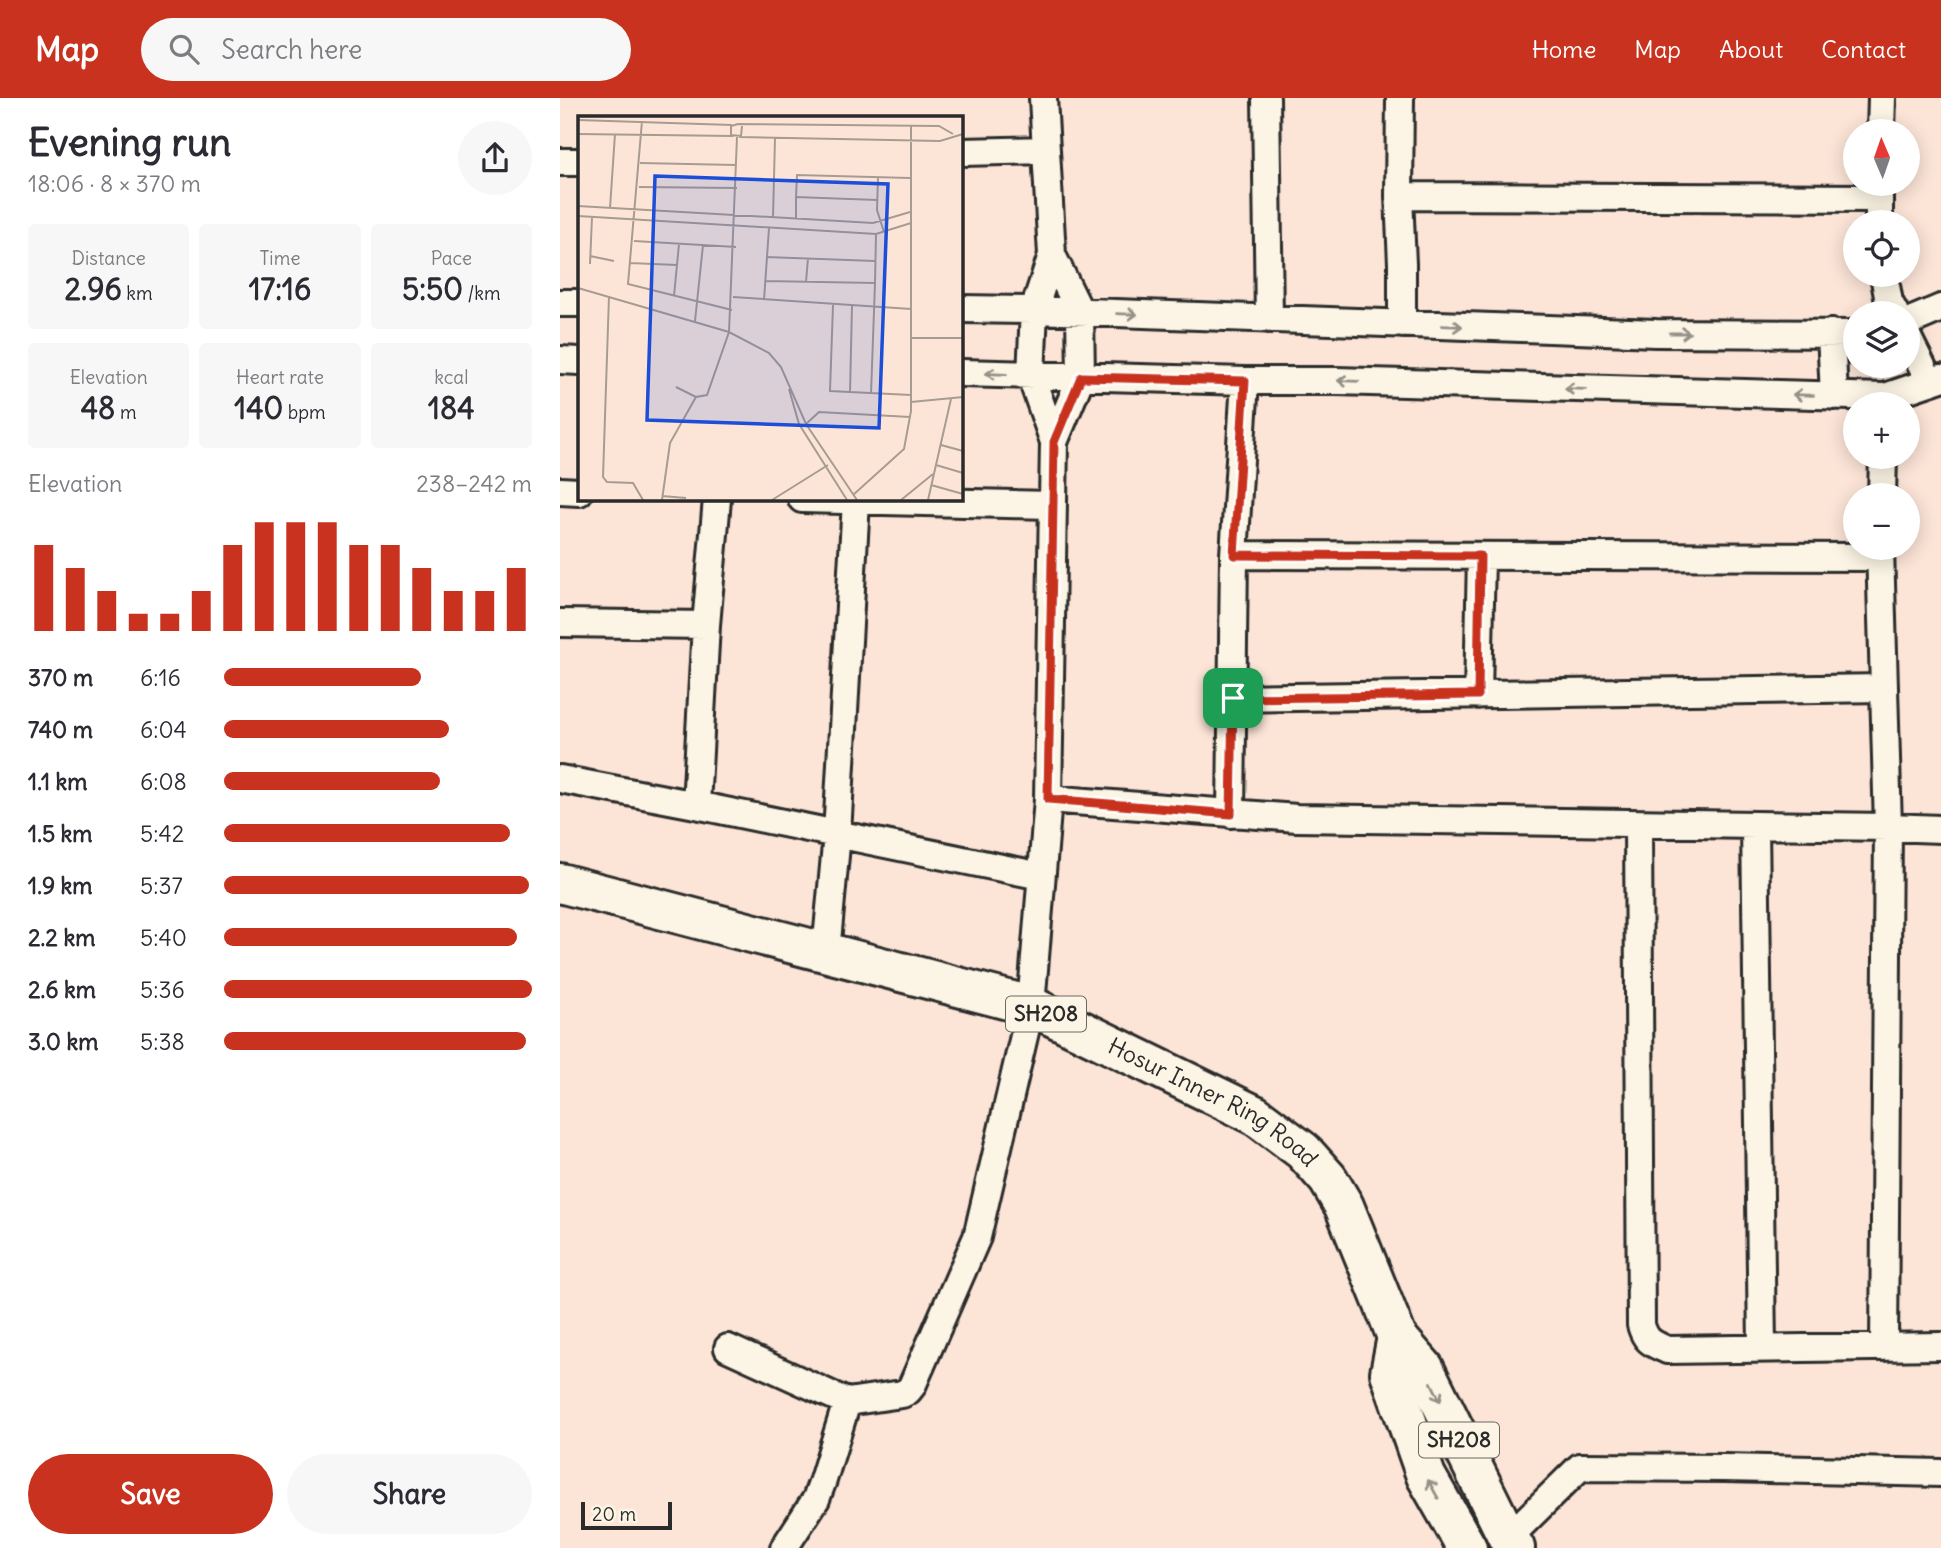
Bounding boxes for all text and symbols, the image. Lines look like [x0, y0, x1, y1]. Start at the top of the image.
search box [141, 18, 631, 81]
text: Map [35, 28, 99, 70]
icon: search [165, 30, 203, 68]
text: Search here [221, 33, 362, 66]
text: Home [1532, 34, 1596, 64]
text: Map [1634, 34, 1681, 64]
text: About [1719, 34, 1783, 64]
text: Contact [1821, 34, 1906, 64]
inset map [578, 116, 962, 500]
text: Evening run [28, 119, 231, 166]
north arrow [1843, 119, 1920, 196]
map controls [1843, 119, 1920, 560]
button: share [458, 121, 532, 195]
text: 18:06 · 8 × 370 m [28, 169, 201, 198]
button: locate [1843, 210, 1920, 287]
text: Distance [72, 246, 146, 270]
text: Time [259, 246, 301, 270]
text: Pace [431, 246, 472, 270]
text: 2.96 [65, 270, 122, 308]
text: 17:16 [249, 270, 311, 308]
text: 5:50 [402, 270, 463, 308]
text: km [122, 281, 153, 305]
text: /km [463, 281, 501, 305]
button: layers [1843, 301, 1920, 378]
one-way arrow [1115, 307, 1138, 320]
one-way arrow [1440, 319, 1463, 333]
one-way arrow [1668, 326, 1691, 340]
text: Elevation [70, 365, 148, 389]
text: Heart rate [236, 365, 324, 389]
text: kcal [434, 365, 468, 389]
one-way arrow [985, 368, 1008, 381]
one-way arrow [1336, 375, 1359, 388]
one-way arrow [1564, 382, 1587, 395]
text: 48 [81, 389, 115, 427]
text: 140 [234, 389, 283, 427]
text: 184 [428, 389, 475, 427]
one-way arrow [1791, 389, 1814, 402]
button: + [1843, 392, 1920, 469]
text: m [115, 400, 137, 424]
text: bpm [283, 400, 326, 424]
text: Elevation [28, 469, 122, 498]
text: 238–242 m [416, 469, 532, 498]
button: − [1843, 483, 1920, 560]
text: 370 m [28, 663, 93, 692]
text: 6:16 [140, 663, 181, 692]
pin [1203, 668, 1263, 728]
icon: arrive [1214, 679, 1252, 717]
text: 740 m [28, 715, 93, 744]
text: 6:04 [140, 715, 187, 744]
text: 1.1 km [28, 767, 87, 796]
text: 6:08 [140, 767, 187, 796]
text: 1.5 km [28, 819, 93, 848]
text: 5:42 [140, 819, 184, 848]
text: 1.9 km [28, 871, 93, 900]
text: 5:37 [140, 871, 183, 900]
text: 2.2 km [28, 923, 95, 952]
text: 5:40 [140, 923, 187, 952]
text: 2.6 km [28, 975, 96, 1004]
text: 5:36 [140, 975, 185, 1004]
road number: SH208 [1006, 996, 1086, 1032]
text: 3.0 km [28, 1027, 98, 1056]
text: 5:38 [140, 1027, 185, 1056]
street label: Hosur Inner Ring Road [1104, 1031, 1325, 1172]
one-way arrow [1430, 1381, 1443, 1402]
road number: SH208 [1419, 1422, 1499, 1458]
button: Save [28, 1454, 273, 1534]
button: Share [287, 1454, 532, 1534]
one-way arrow [1426, 1479, 1440, 1499]
scale bar [581, 1499, 672, 1531]
text: 20 m [592, 1502, 636, 1526]

